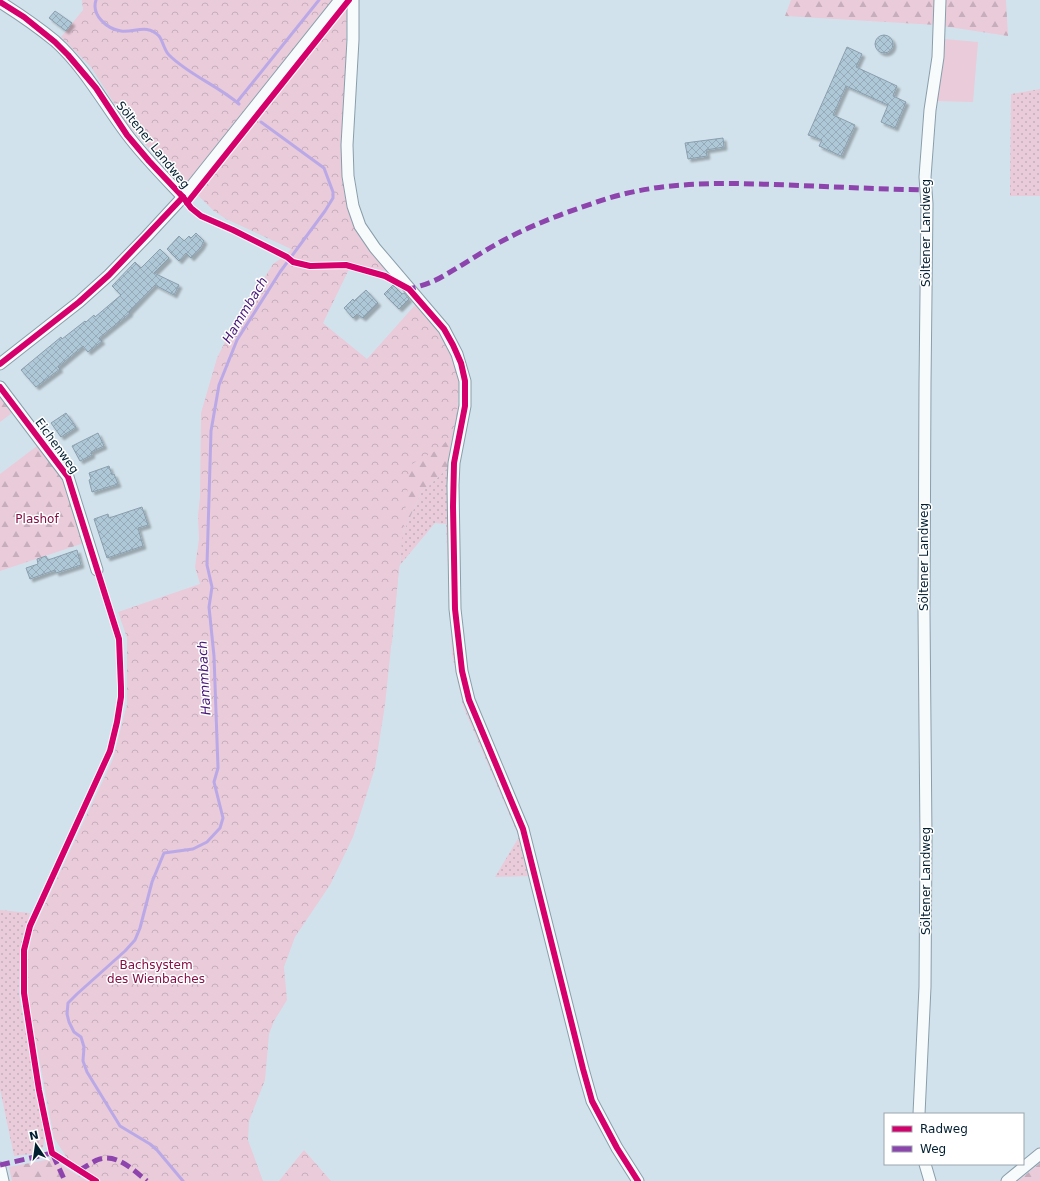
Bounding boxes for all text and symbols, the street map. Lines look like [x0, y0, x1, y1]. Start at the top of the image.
street label: Söltener Landweg [114, 99, 192, 191]
street label: Söltener Landweg [919, 179, 933, 287]
water label: Hammbach [219, 274, 271, 346]
street label: Eichenweg [32, 416, 82, 476]
street label: Söltener Landweg [917, 503, 931, 611]
park label: Plashof [15, 512, 59, 526]
water label: Hammbach [195, 640, 213, 716]
street label: Söltener Landweg [919, 827, 933, 935]
park label: Bachsystem des Wienbaches [107, 958, 205, 986]
legend [884, 1113, 1024, 1165]
text: Radweg [920, 1122, 968, 1136]
north arrow [16, 1125, 56, 1165]
text: N [28, 1128, 40, 1143]
text: Weg [920, 1142, 946, 1156]

